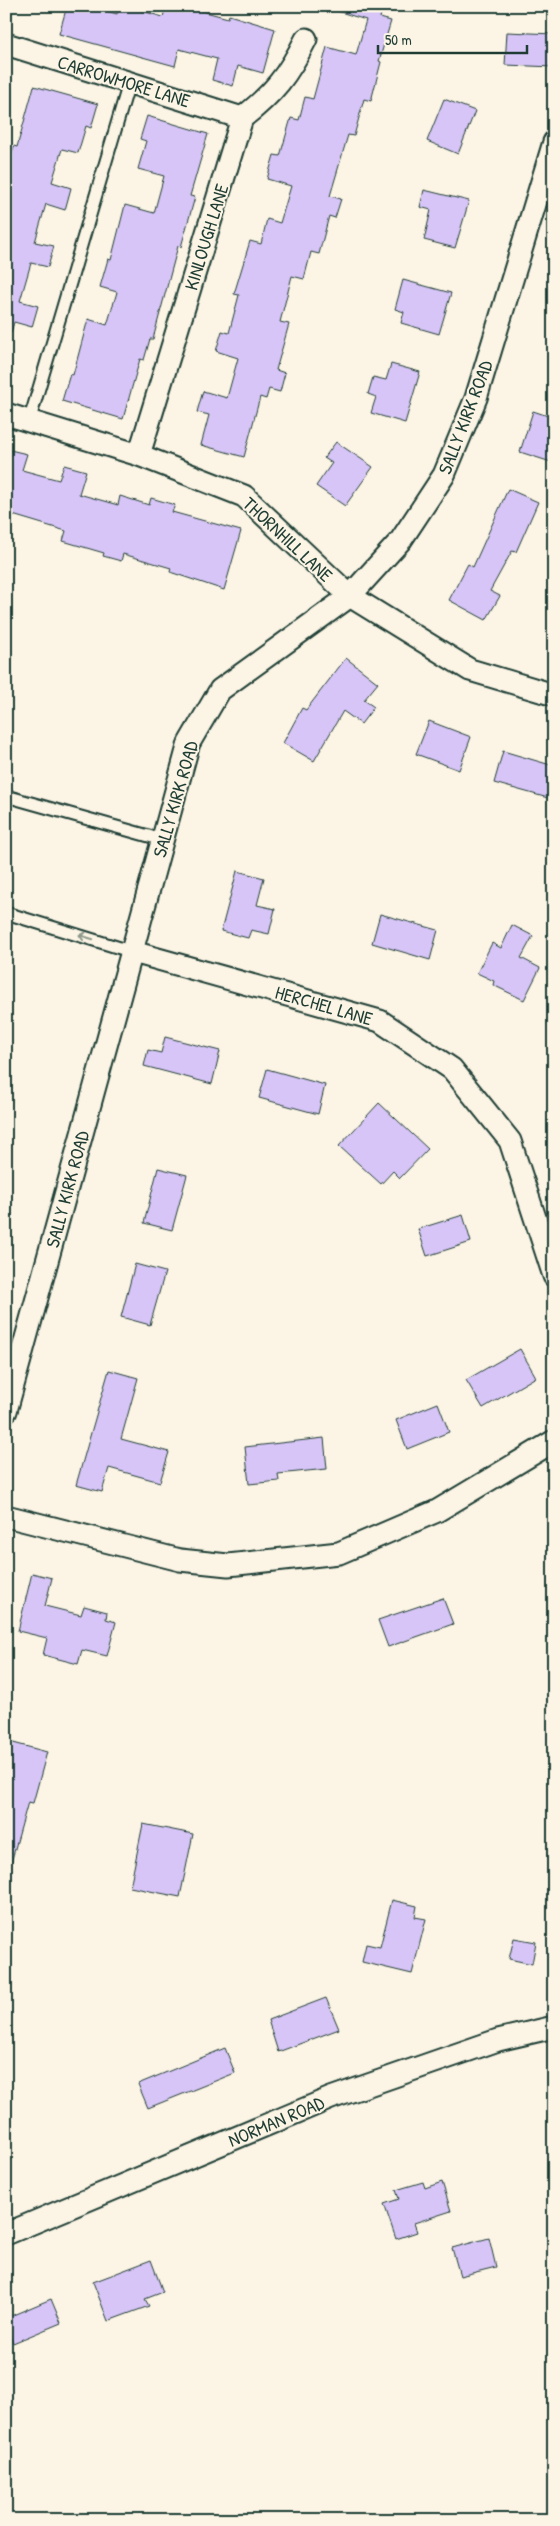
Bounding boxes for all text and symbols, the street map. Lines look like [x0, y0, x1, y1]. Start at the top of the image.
scale bar [378, 22, 526, 54]
text: 50 m [385, 29, 412, 50]
street label: CARROWMORE LANE [55, 48, 194, 114]
street label: KINLOUGH LANE [178, 180, 235, 293]
street label: SALLY KIRK ROAD [431, 356, 499, 478]
street label: THORNHILL LANE [238, 491, 339, 588]
street label: SALLY KIRK ROAD [146, 738, 204, 860]
one-way arrow [79, 932, 95, 942]
street label: HERCHEL LANE [272, 979, 376, 1031]
street label: SALLY KIRK ROAD [39, 1128, 95, 1250]
street label: NORMAN ROAD [224, 2089, 328, 2153]

